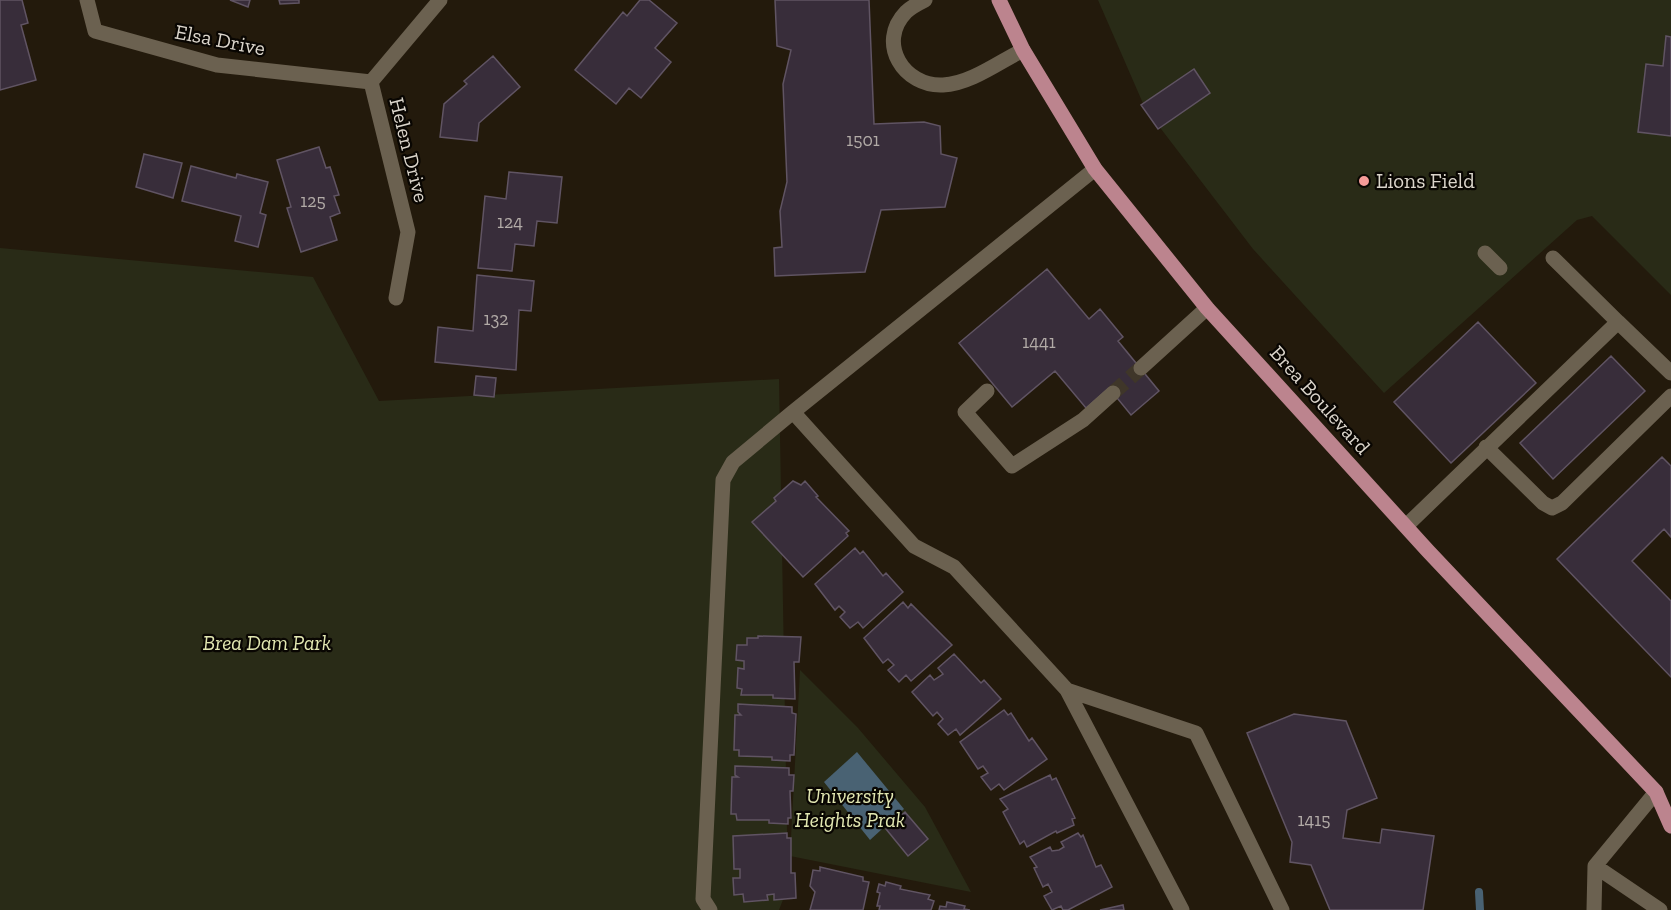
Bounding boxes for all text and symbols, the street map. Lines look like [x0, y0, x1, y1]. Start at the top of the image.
street label: Elsa Drive [173, 19, 268, 61]
street label: Helen Drive [384, 95, 435, 205]
house number: 1501 [846, 129, 880, 151]
place label: Lions Field [1376, 168, 1475, 193]
marker: Lions Field [1357, 174, 1371, 188]
house number: 125 [300, 190, 326, 212]
house number: 124 [497, 211, 523, 233]
house number: 132 [483, 308, 509, 330]
house number: 1441 [1022, 331, 1056, 353]
street label: Brea Boulevard [1265, 340, 1376, 460]
park label: Brea Dam Park [203, 630, 331, 655]
park label: University Heights Prak [795, 783, 905, 832]
house number: 1415 [1298, 809, 1330, 831]

